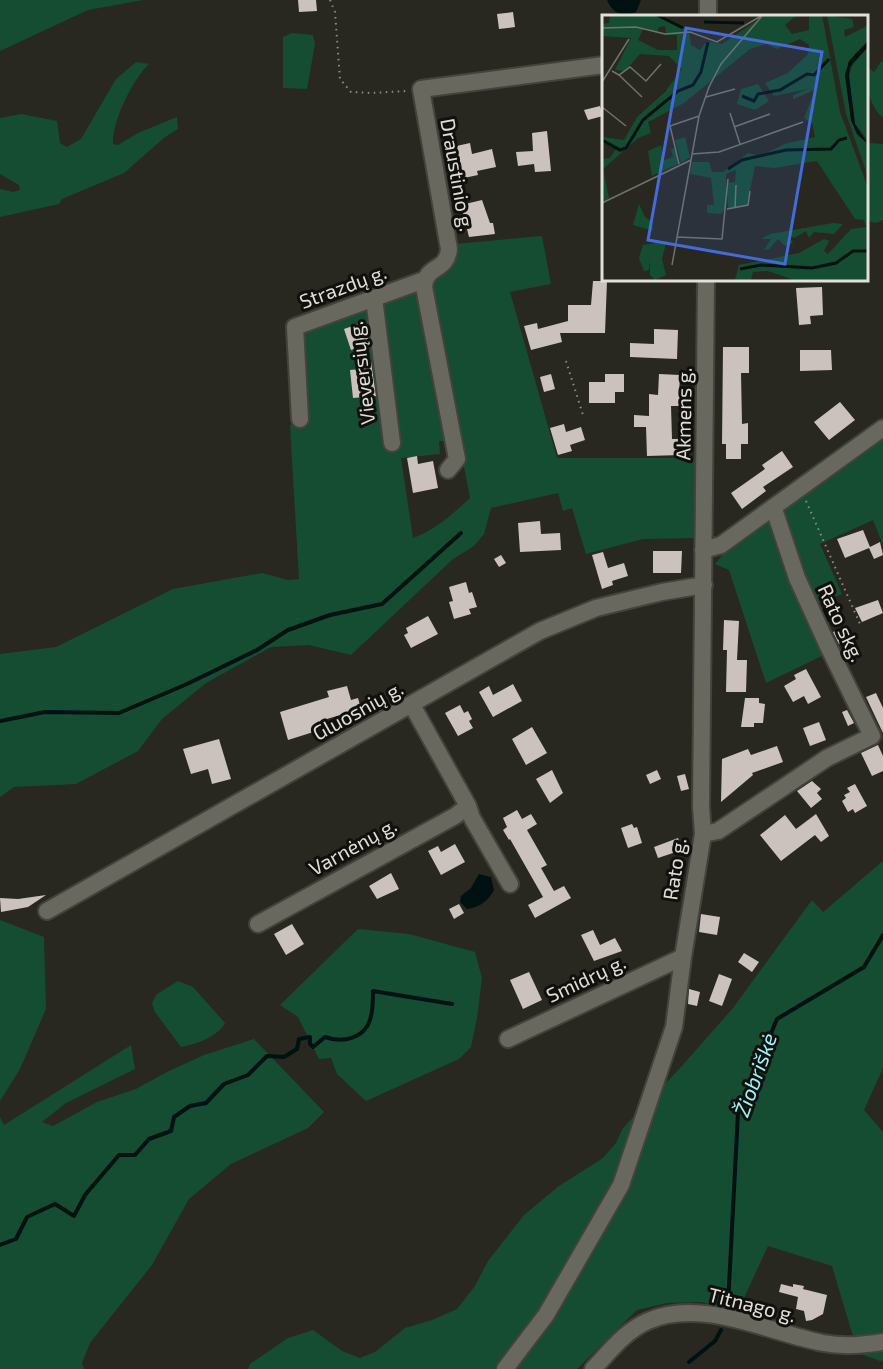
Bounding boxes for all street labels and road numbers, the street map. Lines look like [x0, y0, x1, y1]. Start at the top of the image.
street label: Draustinio g. [436, 116, 480, 233]
street label: Strazdų g. [296, 259, 390, 313]
street label: Vieversių g. [343, 320, 379, 426]
street label: Akmens g. [670, 367, 696, 461]
street label: Rato skg. [814, 580, 870, 665]
street label: Gluosnių g. [308, 675, 407, 745]
street label: Varnėnų g. [305, 812, 400, 880]
street label: Rato g. [657, 836, 691, 902]
street label: Smidrų g. [542, 949, 629, 1007]
street label: Titnago g. [706, 1282, 799, 1326]

